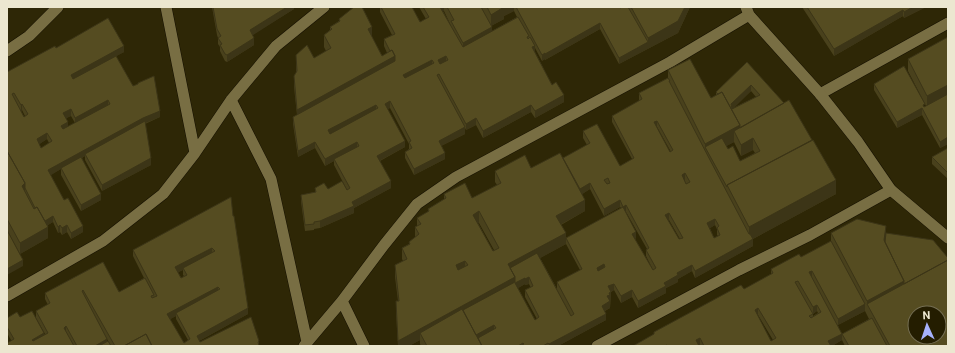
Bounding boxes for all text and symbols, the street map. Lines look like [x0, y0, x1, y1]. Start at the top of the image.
north arrow [907, 305, 947, 345]
text: N [922, 309, 931, 322]

